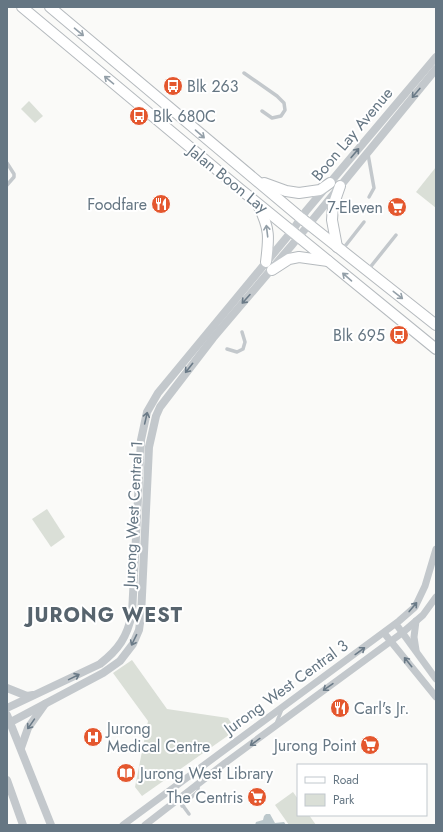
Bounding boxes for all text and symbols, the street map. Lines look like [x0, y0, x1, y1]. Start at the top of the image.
one-way arrow [74, 28, 85, 37]
one-way arrow [103, 75, 114, 84]
bus stop icon: Blk 263 [162, 75, 184, 97]
place label: Blk 263 [187, 75, 239, 98]
street label: Boon Lay Avenue [306, 82, 398, 186]
one-way arrow [412, 88, 421, 98]
bus stop icon: Blk 680C [128, 105, 150, 127]
place label: Blk 680C [153, 105, 216, 128]
one-way arrow [195, 130, 205, 139]
street label: Jalan Boon Lay [181, 138, 274, 219]
one-way arrow [351, 147, 360, 158]
place label: Foodfare [87, 193, 147, 216]
restaurant icon: Foodfare [150, 193, 172, 215]
place label: 7-Eleven [327, 196, 383, 219]
supermarket icon: 7-Eleven [386, 196, 408, 218]
one-way arrow [263, 224, 271, 237]
one-way arrow [342, 272, 353, 281]
one-way arrow [392, 291, 403, 299]
one-way arrow [241, 294, 250, 304]
place label: Blk 695 [333, 324, 385, 347]
bus stop icon: Blk 695 [388, 324, 410, 346]
one-way arrow [184, 363, 193, 374]
one-way arrow [142, 412, 150, 425]
street label: Jurong West Central 1 [118, 440, 148, 590]
district label: JURONG WEST [23, 601, 183, 630]
one-way arrow [408, 602, 417, 612]
one-way arrow [130, 633, 137, 645]
street label: Jurong West Central 3 [218, 634, 353, 741]
one-way arrow [354, 646, 365, 655]
one-way arrow [403, 657, 412, 668]
one-way arrow [68, 672, 80, 680]
one-way arrow [323, 683, 334, 691]
restaurant icon: Carl's Jr. [329, 697, 351, 719]
place label: Carl's Jr. [354, 697, 409, 720]
place label: Jurong Medical Centre [105, 717, 210, 758]
one-way arrow [27, 719, 35, 730]
hospital icon: Jurong Medical Centre [82, 726, 104, 748]
place label: Jurong Point [272, 734, 356, 757]
supermarket icon: Jurong Point [359, 734, 381, 756]
one-way arrow [249, 738, 260, 746]
library icon: Jurong West Library [115, 762, 137, 784]
place label: Jurong West Library [138, 762, 274, 785]
legend [297, 764, 427, 816]
text: Road [333, 771, 359, 789]
place label: The Centris [167, 786, 243, 809]
supermarket icon: The Centris [246, 786, 268, 808]
text: Park [333, 791, 355, 809]

